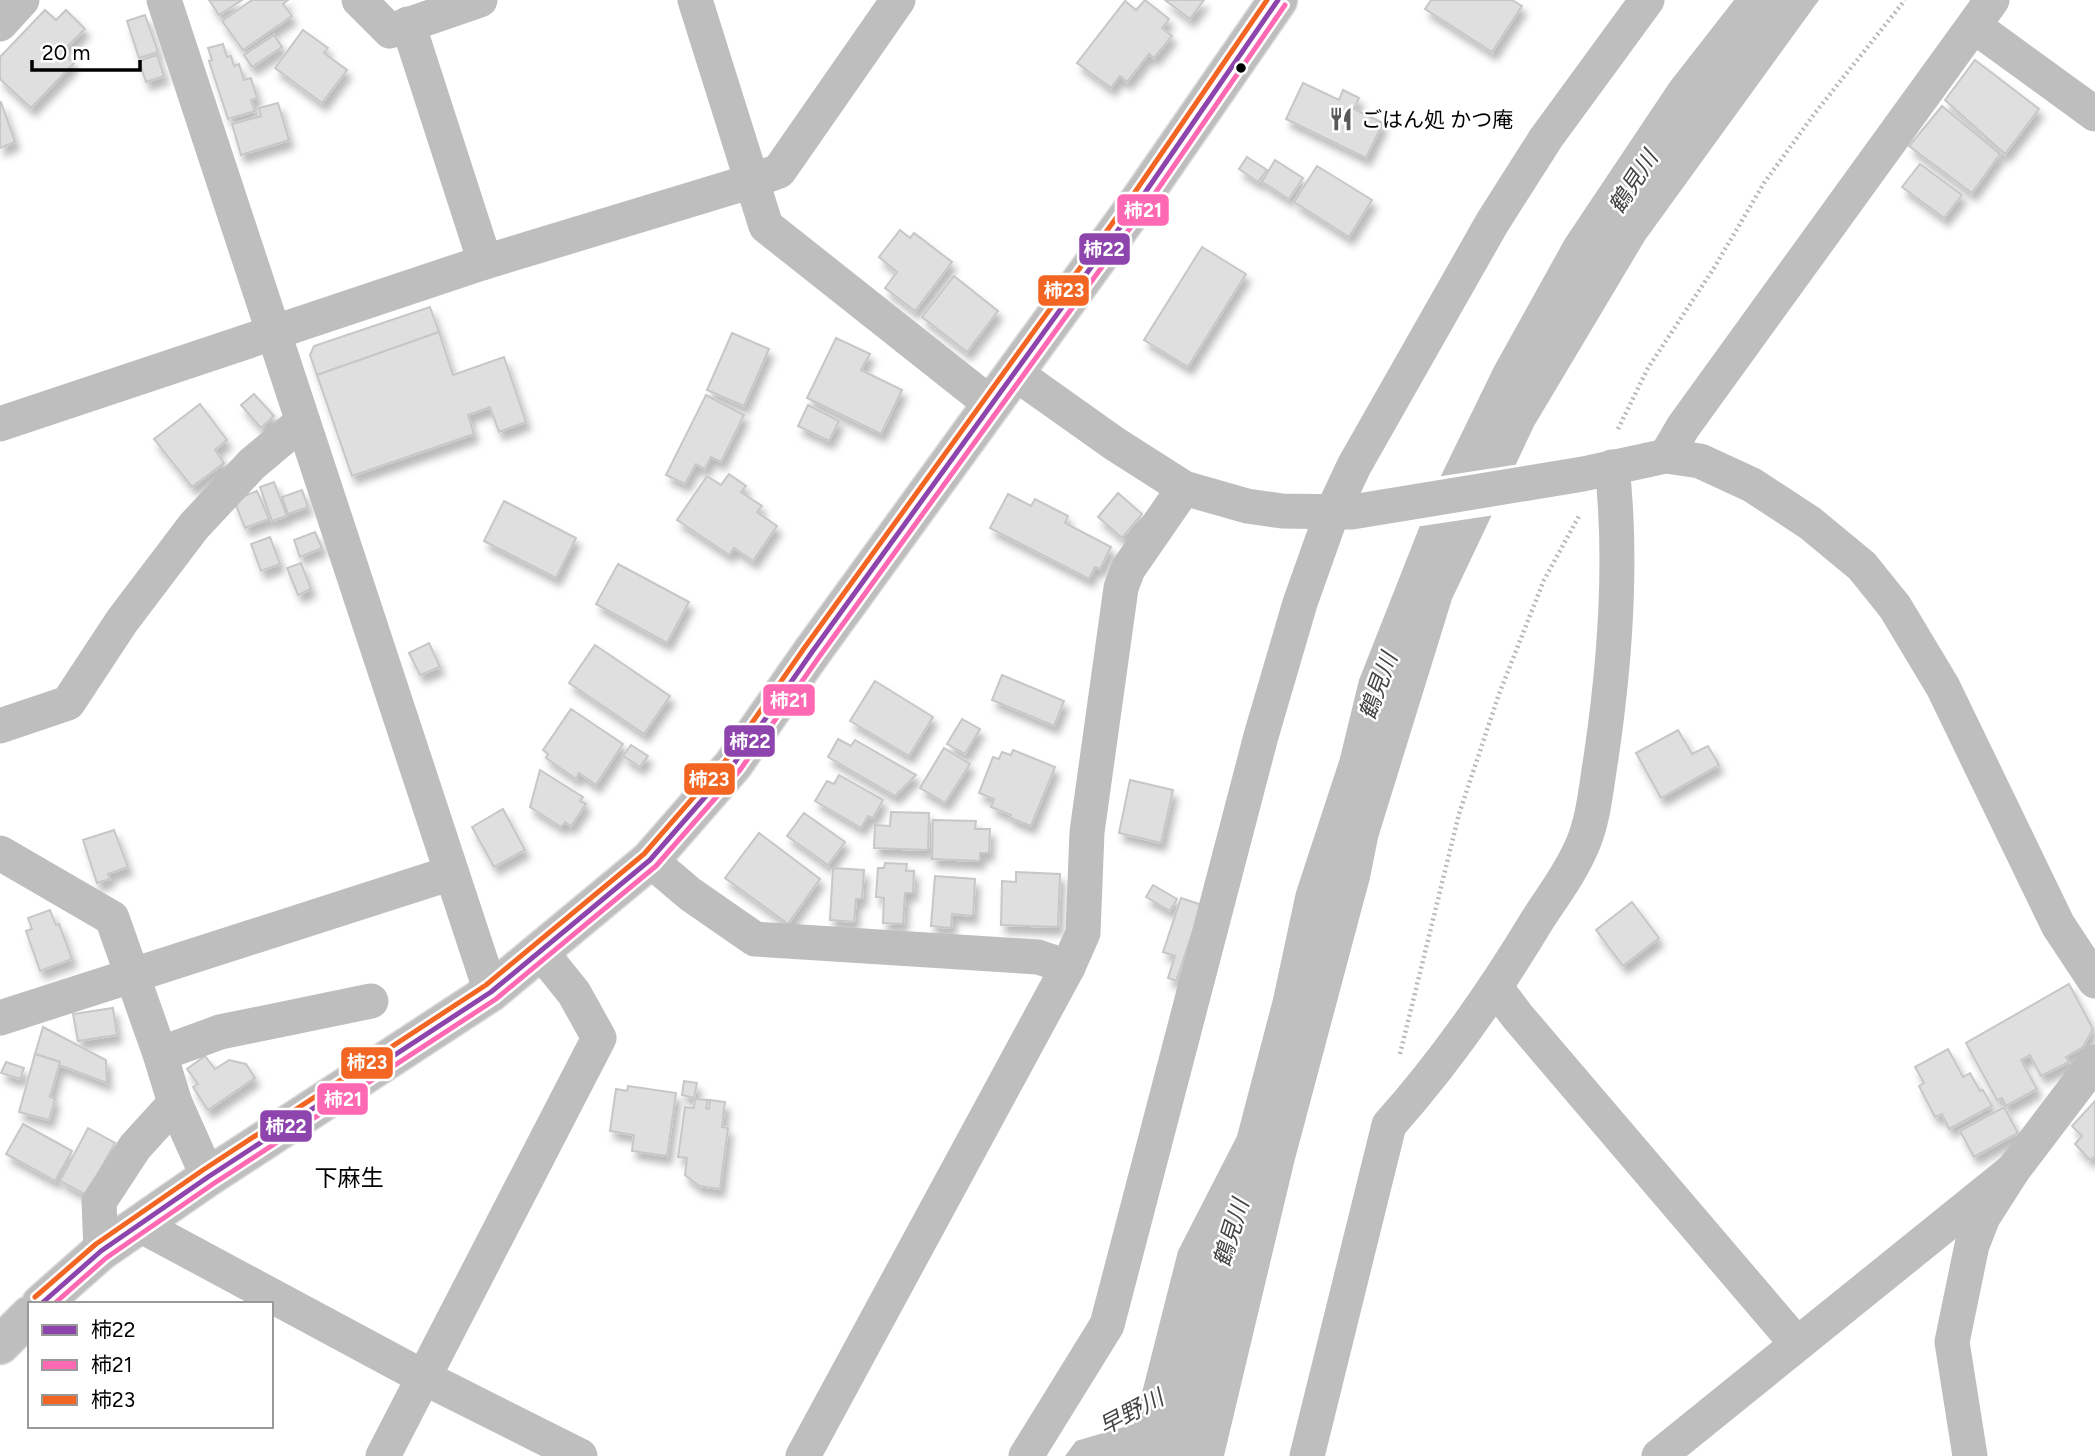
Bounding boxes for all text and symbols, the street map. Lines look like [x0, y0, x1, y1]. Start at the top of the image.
scale bar [32, 28, 140, 72]
text: 20 m [42, 40, 90, 65]
unlabelled marker [1234, 61, 1248, 75]
restaurant icon: ごはん処 かつ庵 [1327, 105, 1355, 133]
place label: ごはん処 かつ庵 [1361, 107, 1513, 132]
water label: 鶴見川 [1602, 143, 1665, 219]
line badge: 柿21 [1116, 193, 1170, 227]
text: 柿21 [1124, 199, 1162, 222]
line badge: 柿22 [1078, 232, 1131, 266]
text: 柿22 [1083, 238, 1125, 261]
line badge: 柿23 [1037, 274, 1090, 307]
text: 柿23 [1044, 279, 1084, 302]
water label: 鶴見川 [1353, 646, 1404, 723]
line badge: 柿21 [762, 683, 816, 717]
text: 柿21 [770, 689, 808, 712]
line badge: 柿22 [723, 724, 776, 758]
text: 柿22 [729, 730, 771, 753]
line badge: 柿23 [683, 762, 736, 796]
text: 柿23 [689, 768, 729, 791]
line badge: 柿23 [340, 1046, 394, 1080]
text: 柿23 [347, 1051, 387, 1074]
line badge: 柿21 [316, 1082, 369, 1116]
text: 柿21 [324, 1088, 362, 1111]
line badge: 柿22 [259, 1109, 313, 1143]
text: 柿22 [265, 1115, 307, 1138]
district label: 下麻生 [315, 1164, 384, 1192]
water label: 鶴見川 [1208, 1193, 1255, 1270]
legend [28, 1302, 273, 1428]
text: 柿22 [91, 1317, 135, 1342]
text: 柿21 [91, 1352, 132, 1377]
water label: 早野川 [1094, 1382, 1171, 1441]
text: 柿23 [91, 1387, 135, 1412]

